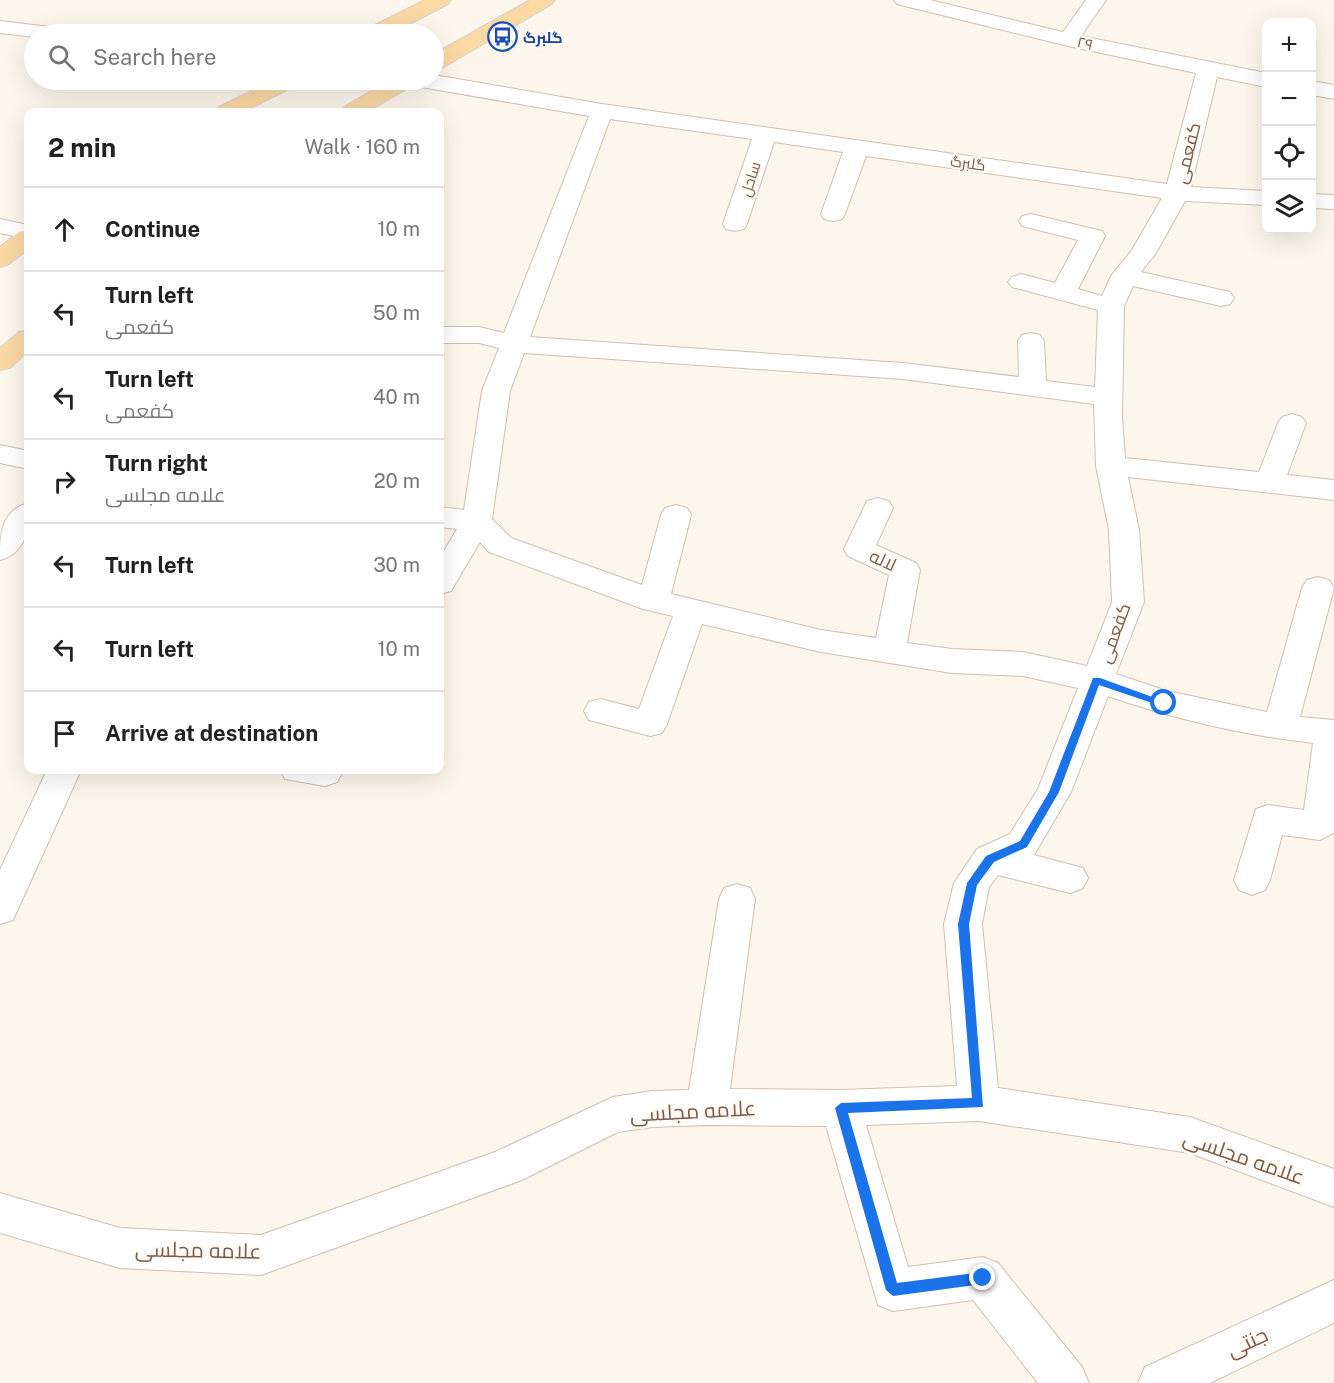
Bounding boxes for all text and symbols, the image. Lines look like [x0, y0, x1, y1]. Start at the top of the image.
map controls [1262, 18, 1316, 234]
button: + [1262, 18, 1316, 72]
bus stop icon: گلبرگ [486, 21, 518, 53]
search box [24, 24, 444, 90]
place label: گلبرگ [523, 29, 563, 47]
street label: ۲۹ [1076, 33, 1094, 53]
icon: search [45, 41, 78, 74]
text: Search here [93, 44, 217, 70]
button: − [1262, 72, 1316, 126]
street label: کفعمی [1169, 120, 1206, 186]
button: locate [1262, 126, 1316, 180]
text: 2 min [48, 132, 116, 163]
text: Walk · 160 m [305, 135, 420, 159]
street label: گلبرگ [949, 152, 987, 175]
street label: ساحل [736, 159, 765, 199]
button: layers [1262, 180, 1316, 234]
icon: ahead [48, 213, 81, 246]
text: Continue [105, 216, 200, 242]
text: 10 m [377, 217, 420, 241]
text: Turn left [105, 282, 194, 308]
icon: left [48, 297, 81, 330]
text: 50 m [373, 301, 420, 325]
text: کفعمی [105, 315, 174, 339]
text: Turn left [105, 366, 194, 392]
icon: left [48, 381, 81, 414]
text: 40 m [373, 385, 420, 409]
text: کفعمی [105, 399, 174, 423]
text: Turn right [105, 450, 208, 476]
icon: right [48, 465, 81, 498]
text: 20 m [374, 469, 420, 493]
text: علامه مجلسی [105, 483, 225, 507]
street label: لاله [866, 545, 900, 575]
icon: left [48, 549, 81, 582]
text: Turn left [105, 552, 194, 578]
text: 30 m [373, 553, 420, 577]
street label: کفعمی [1093, 600, 1135, 666]
icon: left [48, 633, 81, 666]
text: Turn left [105, 636, 194, 662]
text: 10 m [377, 637, 420, 661]
route start [1150, 689, 1176, 715]
icon: arrive [48, 717, 81, 750]
text: Arrive at destination [105, 720, 318, 746]
street label: علامه مجلسی [629, 1095, 757, 1128]
street label: علامه مجلسی [1180, 1125, 1308, 1190]
street label: علامه مجلسی [135, 1236, 261, 1265]
route end [969, 1264, 995, 1290]
street label: جنتی [1222, 1322, 1272, 1363]

